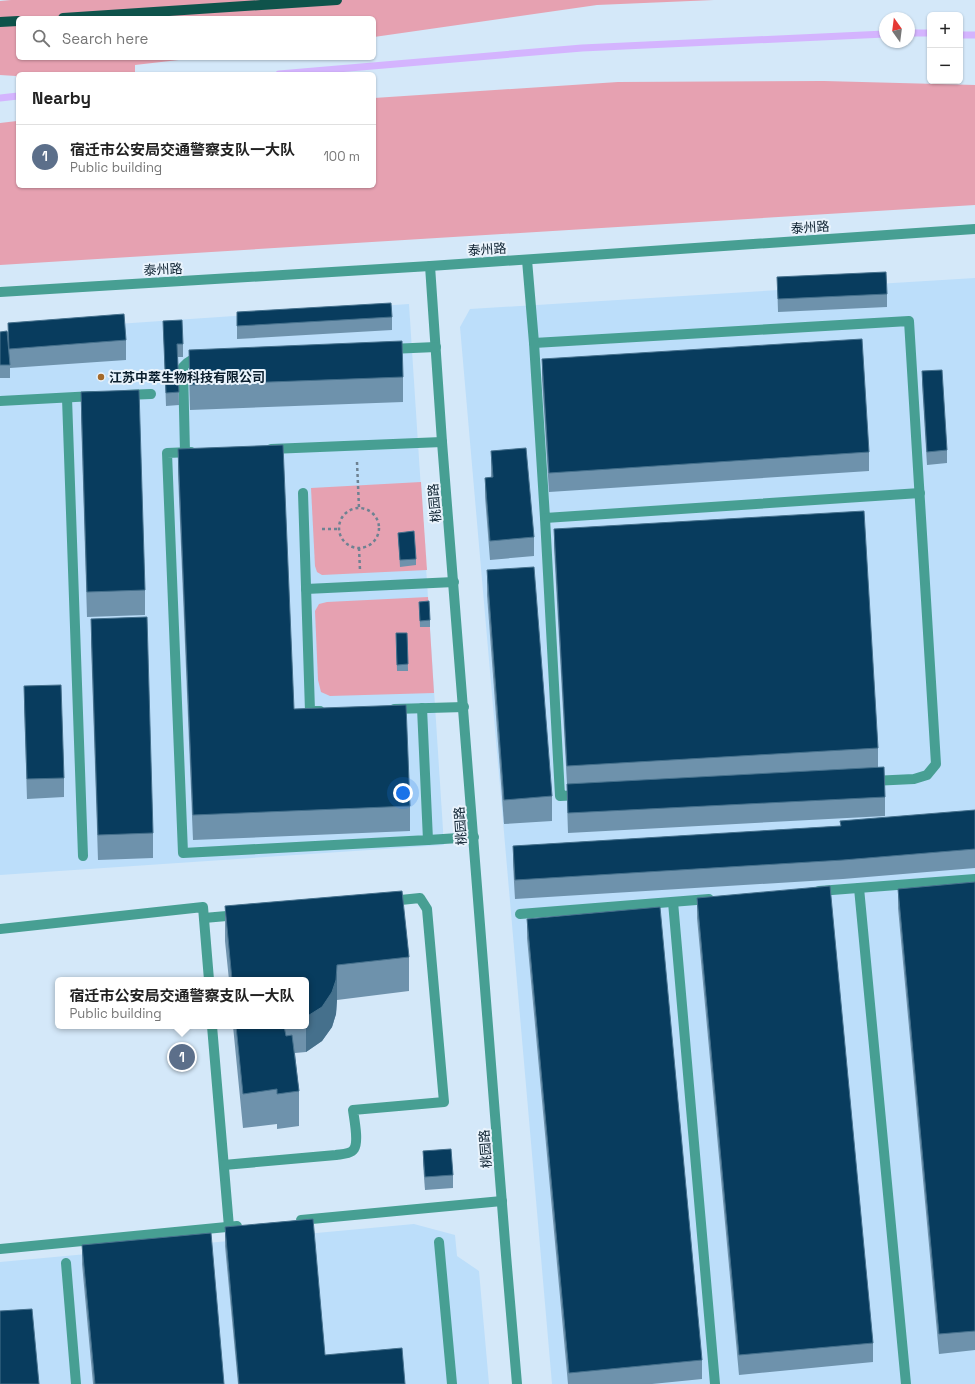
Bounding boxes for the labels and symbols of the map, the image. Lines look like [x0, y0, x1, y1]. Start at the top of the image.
north arrow [879, 12, 915, 48]
street label: 泰州路 [790, 218, 830, 237]
street label: 泰州路 [467, 240, 507, 259]
street label: 泰州路 [143, 260, 183, 279]
place label: 江苏中萃生物科技有限公司 [109, 369, 265, 386]
marker: 江苏中萃生物科技有限公司 [96, 372, 106, 382]
street label: 桃园路 [424, 483, 445, 523]
your location [393, 783, 413, 803]
street label: 桃园路 [451, 806, 470, 846]
pin: 1 [169, 1042, 195, 1072]
street label: 桃园路 [476, 1129, 495, 1169]

